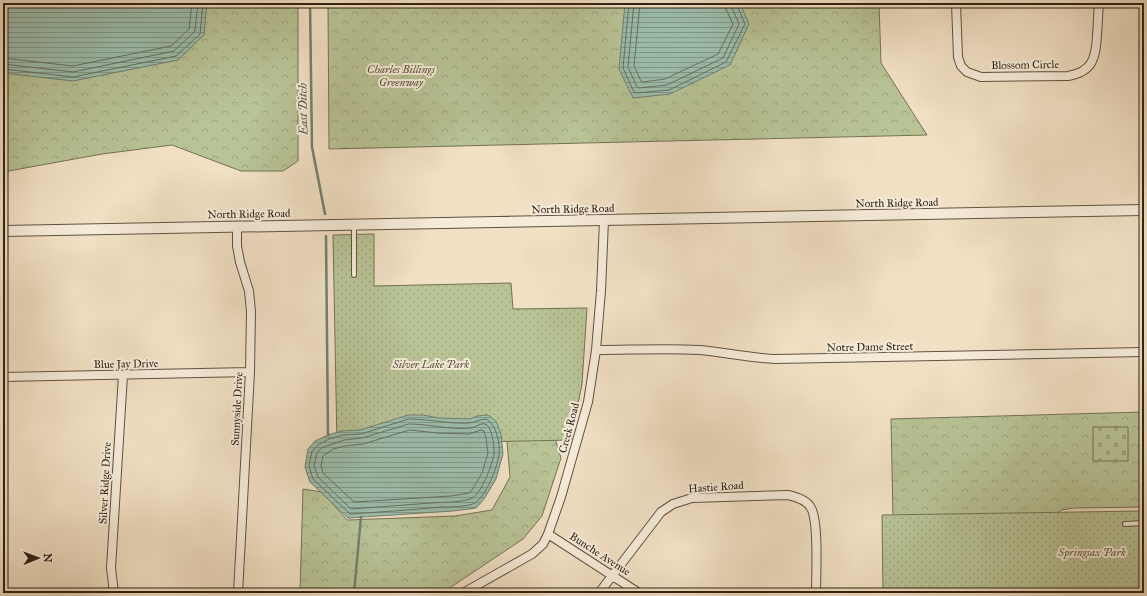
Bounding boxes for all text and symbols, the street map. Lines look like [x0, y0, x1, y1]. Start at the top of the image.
street label: Blossom Circle [991, 58, 1059, 72]
park label: Charles Billings Greenway [367, 63, 436, 89]
water label: East Ditch [296, 83, 310, 136]
street label: North Ridge Road [855, 196, 939, 210]
street label: North Ridge Road [531, 202, 615, 216]
street label: North Ridge Road [207, 207, 291, 221]
street label: Notre Dame Street [827, 340, 913, 354]
street label: Blue Jay Drive [94, 357, 159, 372]
park label: Silver Lake Park [392, 358, 469, 371]
street label: Sunnyside Drive [229, 371, 245, 446]
street label: Creek Road [556, 401, 582, 455]
street label: Silver Ridge Drive [96, 441, 114, 524]
street label: Hastie Road [688, 479, 745, 495]
street label: Bunche Avenue [567, 530, 633, 579]
north arrow [18, 538, 58, 578]
park label: Springsax Park [1057, 546, 1126, 560]
text: N [41, 553, 54, 563]

